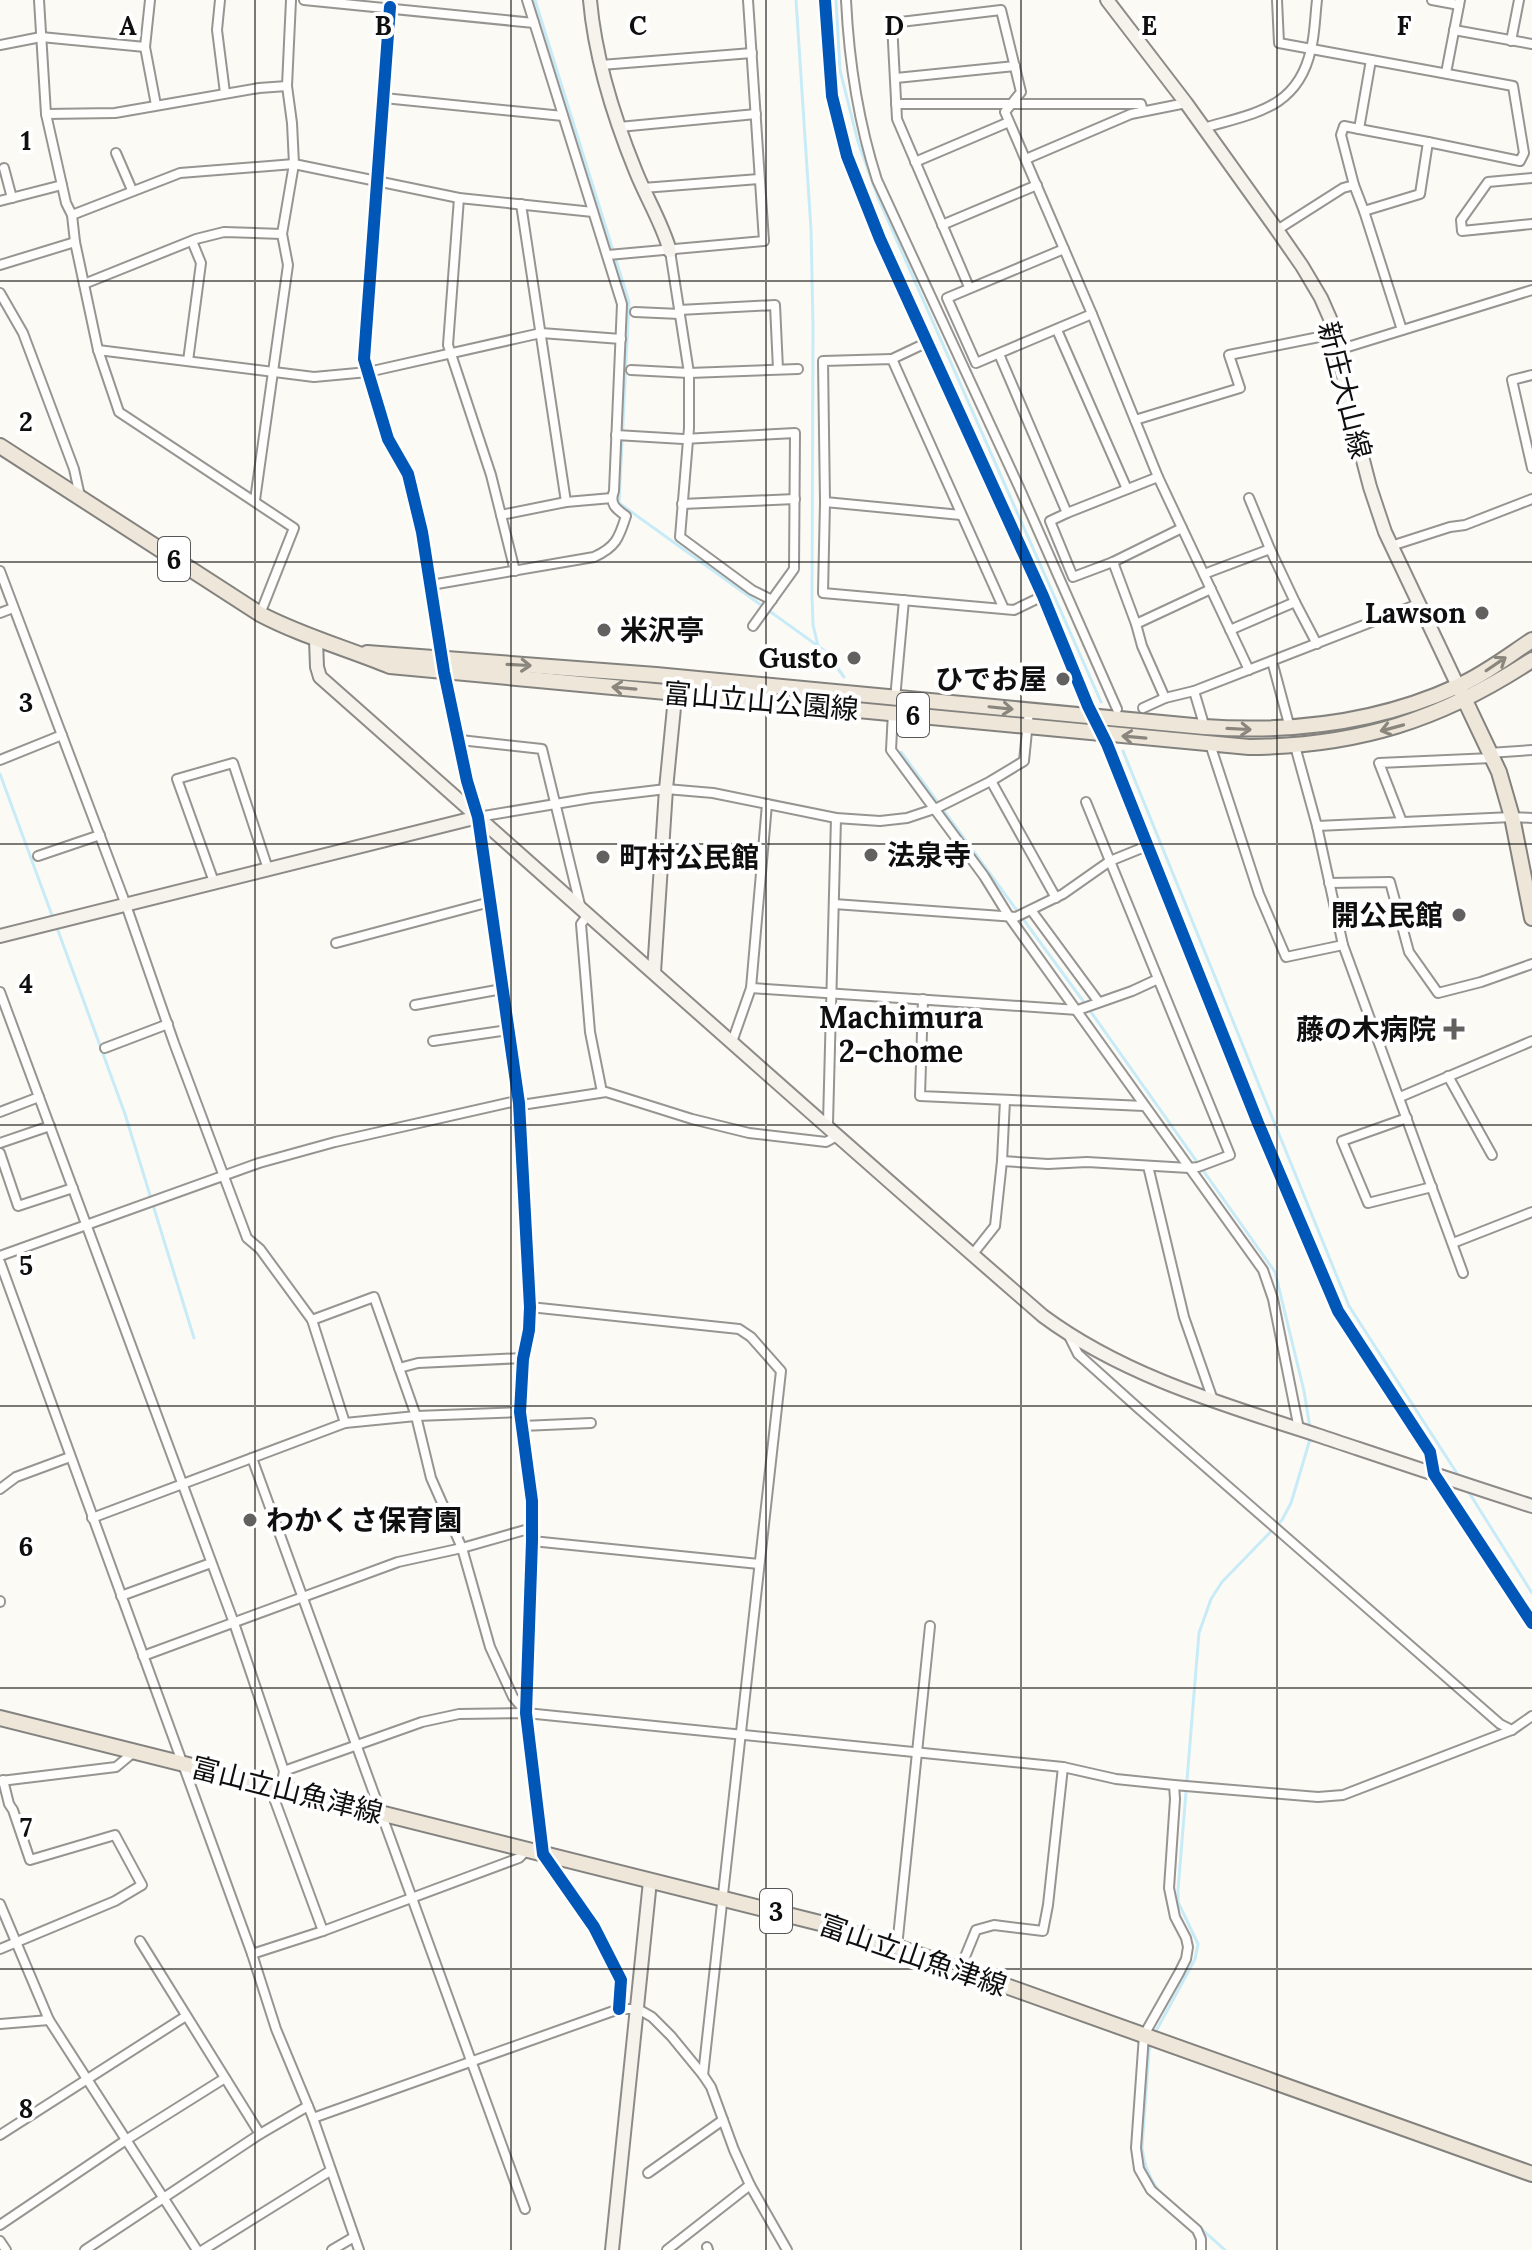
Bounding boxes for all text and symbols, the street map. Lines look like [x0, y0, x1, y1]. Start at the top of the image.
text: A [119, 9, 137, 42]
text: B [374, 9, 392, 42]
text: C [629, 9, 647, 42]
text: D [884, 9, 904, 42]
text: E [1141, 9, 1157, 42]
text: F [1397, 9, 1412, 42]
text: 1 [21, 124, 31, 157]
street label: 新庄大山線 [1311, 318, 1379, 462]
text: 2 [19, 405, 33, 438]
road number: 6 [158, 537, 190, 581]
place label: Lawson [1365, 595, 1466, 631]
marker: Lawson [1473, 604, 1491, 622]
place label: 米沢亭 [620, 612, 704, 648]
marker: 米沢亭 [595, 621, 613, 639]
place label: Gusto [759, 640, 838, 676]
marker: Gusto [845, 649, 863, 667]
one-way arrow [1484, 656, 1506, 672]
one-way arrow [505, 658, 532, 673]
place label: ひでお屋 [935, 661, 1047, 697]
marker: ひでお屋 [1054, 670, 1072, 688]
street label: 富山立山公園線 [662, 675, 860, 727]
one-way arrow [611, 680, 638, 695]
text: 3 [19, 686, 33, 719]
road number: 6 [897, 693, 929, 737]
one-way arrow [988, 701, 1014, 716]
one-way arrow [1379, 721, 1405, 736]
one-way arrow [1226, 722, 1252, 737]
one-way arrow [1121, 729, 1148, 744]
place label: 法泉寺 [887, 837, 971, 873]
place label: 町村公民館 [619, 839, 759, 875]
marker: 法泉寺 [862, 846, 880, 864]
marker: 町村公民館 [594, 848, 612, 866]
place label: 開公民館 [1331, 897, 1443, 933]
marker: 開公民館 [1450, 906, 1468, 924]
text: 4 [19, 967, 33, 1000]
district label: Machimura 2-chome [819, 998, 984, 1070]
place label: 藤の木病院 [1296, 1011, 1436, 1047]
marker: 藤の木病院 [1443, 1018, 1465, 1040]
text: 5 [19, 1249, 33, 1282]
place label: わかくさ保育園 [266, 1502, 462, 1538]
marker: わかくさ保育園 [241, 1511, 259, 1529]
text: 6 [19, 1530, 33, 1563]
street label: 富山立山魚津線 [188, 1749, 386, 1831]
text: 7 [20, 1811, 32, 1844]
road number: 3 [760, 1889, 792, 1933]
street label: 富山立山魚津線 [814, 1906, 1012, 2004]
text: 8 [19, 2092, 33, 2125]

